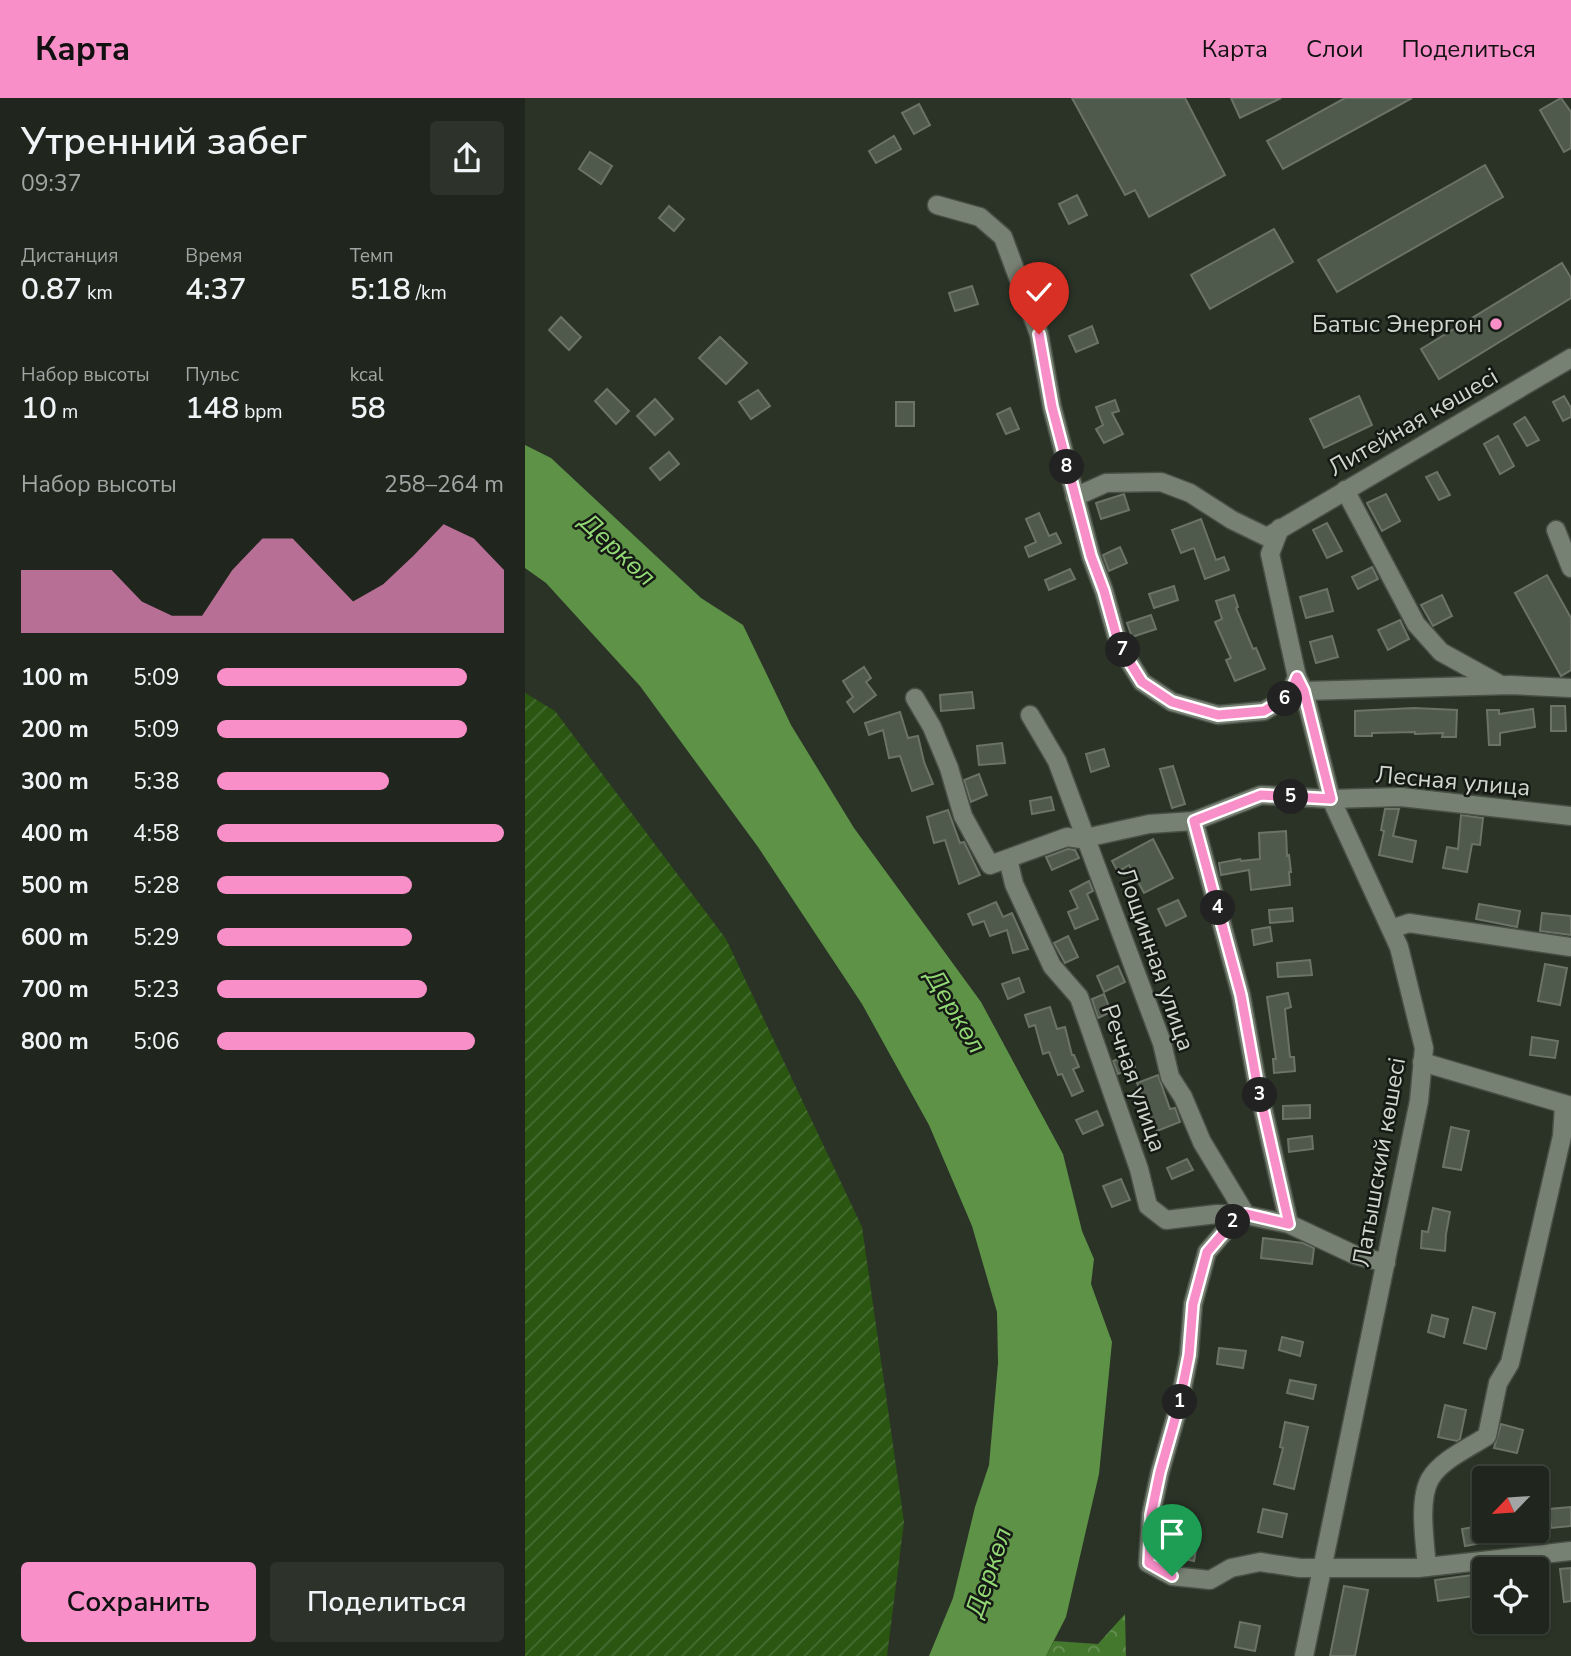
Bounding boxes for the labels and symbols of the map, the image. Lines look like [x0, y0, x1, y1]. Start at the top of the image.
pin [1009, 262, 1069, 334]
place label: Батыс Энергон [1312, 308, 1482, 340]
marker: Батыс Энергон [1488, 316, 1504, 332]
street label: Литейная көшесі [1322, 360, 1504, 484]
pin: 8 [1049, 450, 1085, 484]
water label: Деркөл [570, 504, 664, 594]
pin: 7 [1105, 632, 1141, 668]
pin: 6 [1267, 682, 1303, 716]
street label: Лесная улица [1374, 758, 1532, 804]
pin: 5 [1273, 780, 1309, 814]
street label: Лощинная улица [1110, 863, 1202, 1055]
pin: 4 [1201, 890, 1235, 926]
water label: Деркөл [916, 961, 994, 1060]
street label: Речная улица [1094, 1000, 1174, 1156]
street label: Латышский көшесі [1345, 1055, 1413, 1269]
pin: 3 [1243, 1077, 1277, 1112]
pin: 2 [1215, 1204, 1251, 1240]
pin: 1 [1163, 1384, 1197, 1420]
north arrow [1472, 1466, 1549, 1544]
pin [1142, 1504, 1202, 1576]
water label: Деркөл [956, 1523, 1020, 1624]

